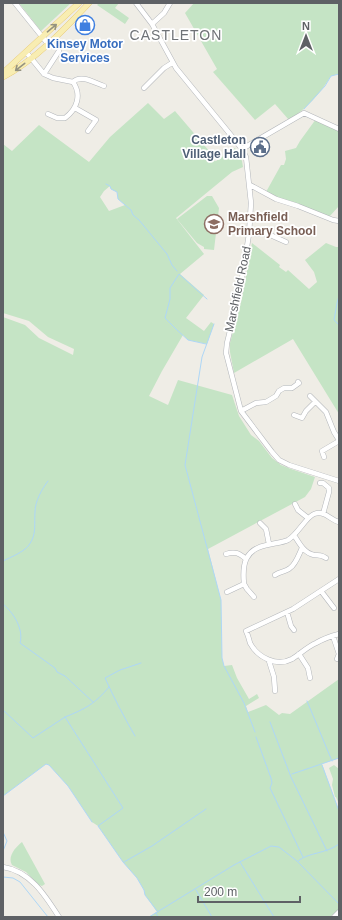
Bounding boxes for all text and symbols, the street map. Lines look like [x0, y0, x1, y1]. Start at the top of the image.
shop icon: Kinsey Motor Services [74, 14, 96, 36]
north arrow [286, 16, 326, 56]
text: N [302, 20, 310, 32]
one-way arrow [47, 23, 57, 32]
district label: CASTLETON [130, 27, 222, 43]
place label: Kinsey Motor Services [47, 37, 123, 65]
one-way arrow [14, 63, 25, 72]
place label: Castleton Village Hall [182, 133, 246, 161]
public building icon: Castleton Village Hall [249, 136, 271, 158]
place label: Marshfield Primary School [228, 210, 316, 238]
school or university icon: Marshfield Primary School [203, 213, 225, 235]
street label: Marshfield Road [222, 245, 254, 333]
scale bar [198, 878, 300, 904]
text: 200 m [204, 885, 237, 899]

